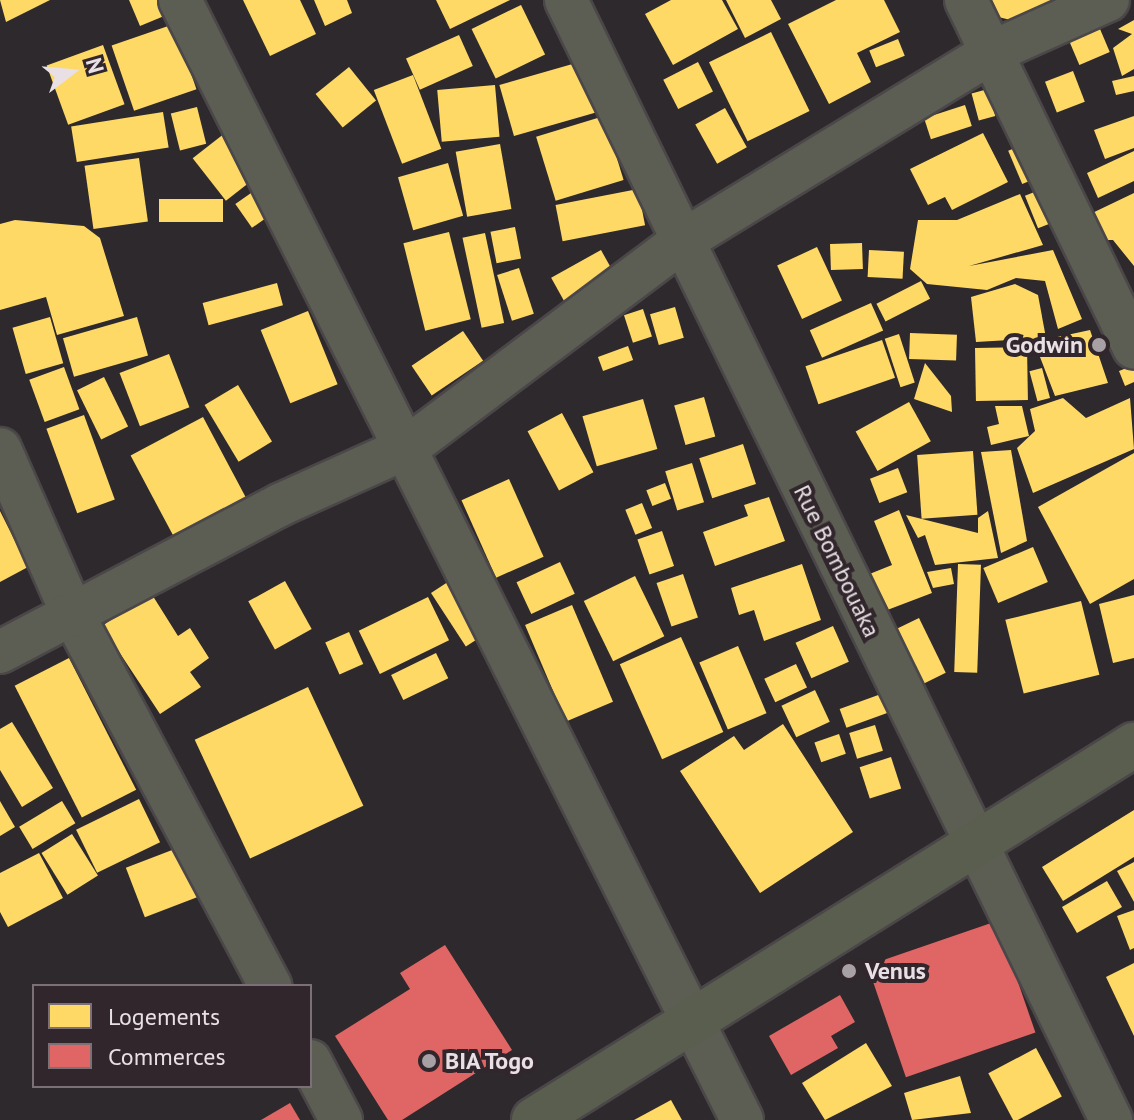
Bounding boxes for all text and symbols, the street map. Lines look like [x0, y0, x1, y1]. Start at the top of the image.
north arrow [32, 32, 112, 112]
text: N [80, 55, 111, 76]
place label: Godwin [1006, 331, 1083, 359]
marker: Godwin [1090, 336, 1108, 354]
street label: Rue Bombouaka [788, 480, 886, 642]
place label: Venus [865, 957, 926, 985]
marker: Venus [840, 962, 858, 980]
legend [32, 984, 312, 1088]
text: Logements [108, 1001, 220, 1032]
text: Commerces [108, 1041, 226, 1072]
place label: BIA Togo [445, 1047, 536, 1075]
marker: BIA Togo [420, 1052, 438, 1070]

